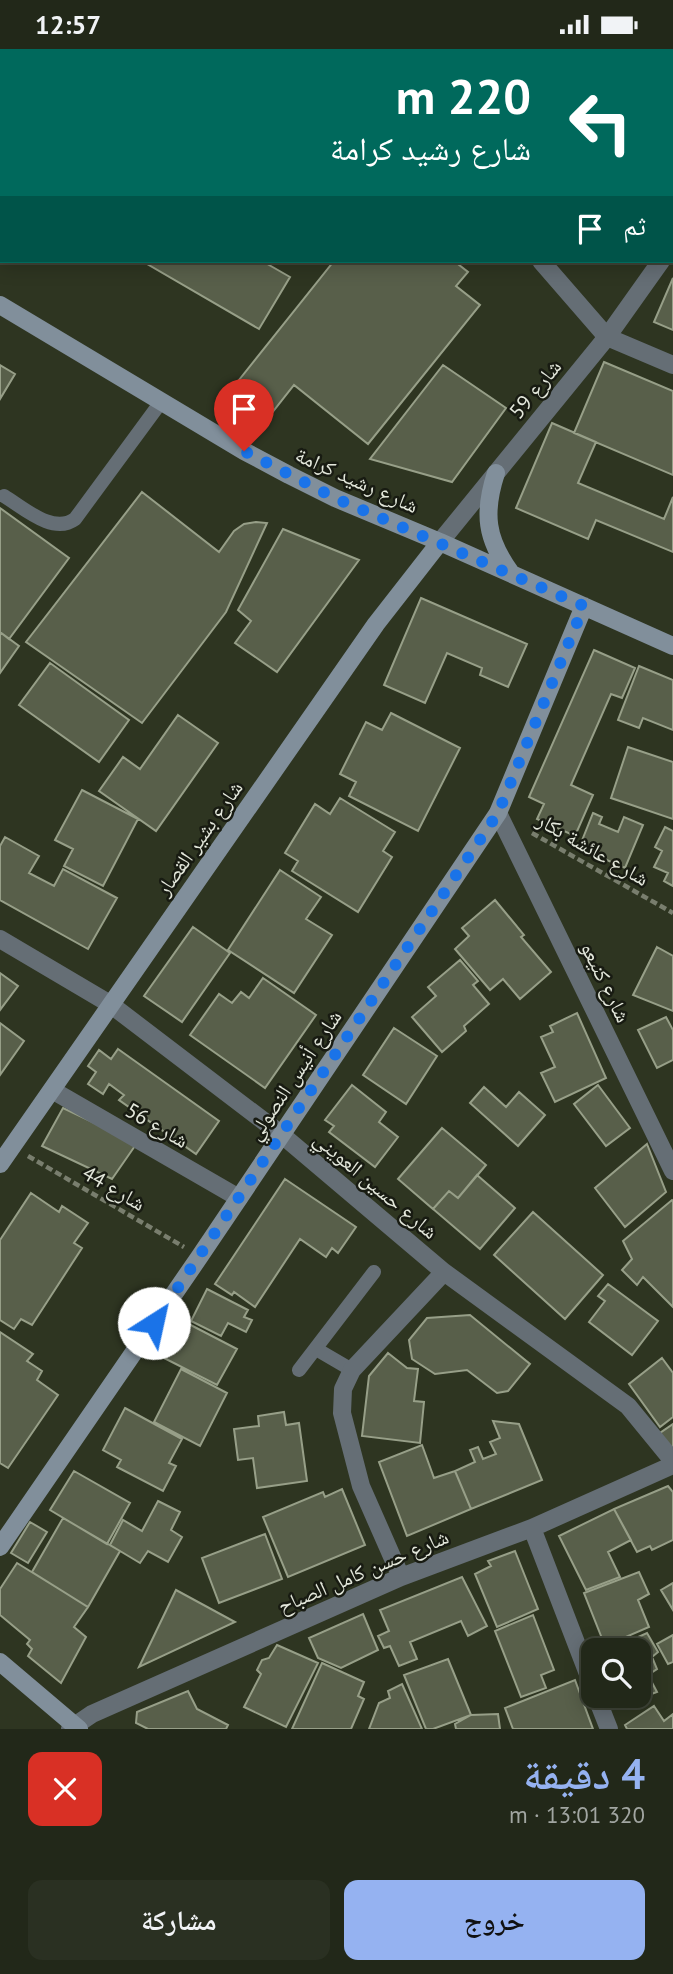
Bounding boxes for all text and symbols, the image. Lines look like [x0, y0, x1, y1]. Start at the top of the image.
text: 12:57 [35, 8, 101, 41]
text: 220 m [396, 64, 531, 128]
icon: left [555, 77, 646, 168]
text: شارع رشيد كرامة [330, 127, 531, 169]
text: ثم [623, 209, 646, 242]
icon: arrive [571, 210, 609, 248]
street label: شارع 59 [503, 354, 567, 424]
pin [214, 379, 274, 451]
icon: arrive [225, 390, 263, 428]
street label: شارع رشيد كرامة [291, 441, 423, 519]
street label: شارع بشير القصار [149, 775, 249, 902]
street label: شارع عائشة بكار [531, 806, 654, 892]
street label: شارع كنيعو [575, 937, 637, 1027]
street label: شارع أنيس النصولي [240, 1005, 350, 1147]
street label: شارع 56 [121, 1096, 193, 1154]
street label: شارع حسين العويني [306, 1125, 444, 1247]
street label: شارع 44 [78, 1159, 150, 1217]
position arrow [117, 1286, 191, 1360]
street label: شارع حسن كامل الصباح [274, 1523, 452, 1619]
map controls [581, 1638, 651, 1708]
button: search [581, 1638, 651, 1708]
text: 4 دقيقة [523, 1746, 645, 1801]
button: close [28, 1752, 102, 1826]
text: 320 m · 13:01 [509, 1800, 645, 1829]
button: مشاركة [28, 1880, 330, 1960]
button: خروج [344, 1880, 645, 1960]

